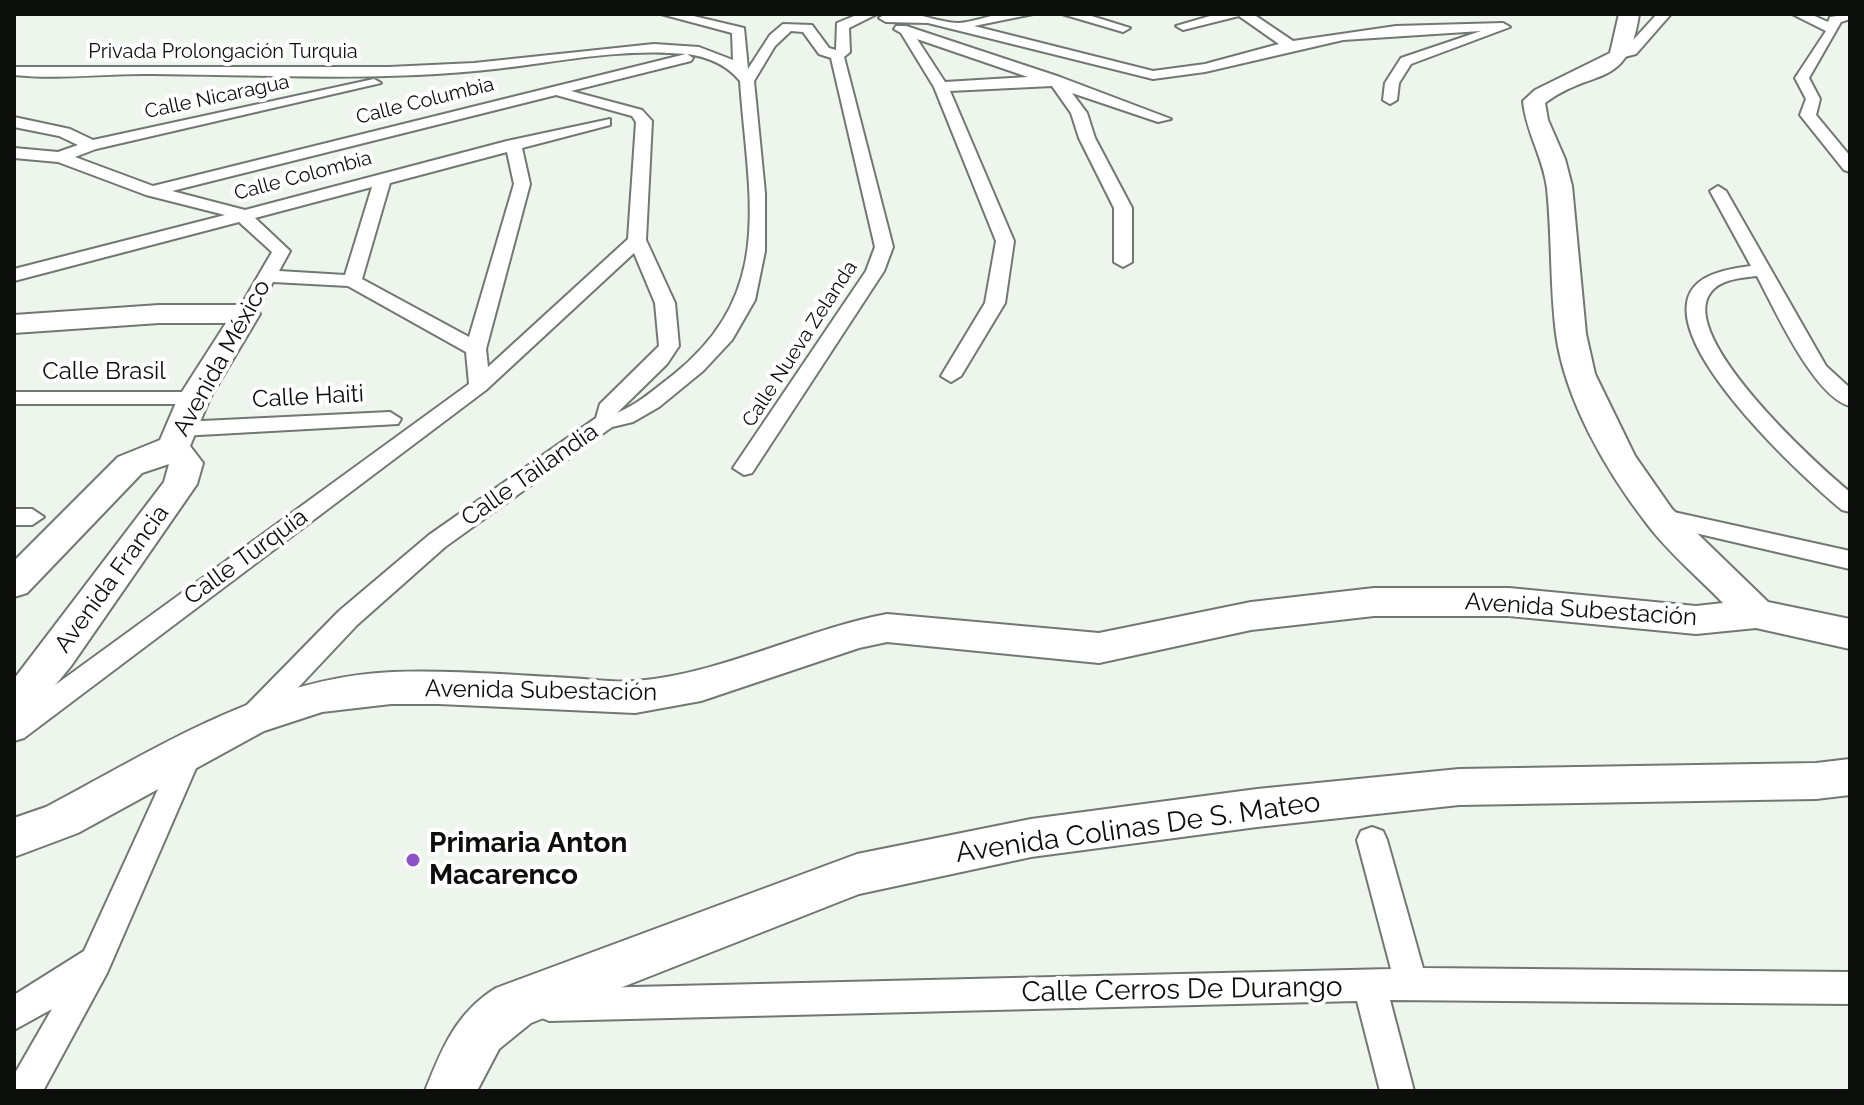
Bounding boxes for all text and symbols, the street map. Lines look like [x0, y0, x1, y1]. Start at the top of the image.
street label: Privada Prolongación Turquia [88, 40, 358, 64]
street label: Calle Nicaragua [143, 70, 291, 124]
street label: Calle Columbia [354, 72, 496, 130]
street label: Calle Colombia [232, 146, 374, 206]
street label: Calle Nueva Zelanda [737, 257, 863, 431]
street label: Avenida México [167, 275, 277, 441]
street label: Calle Brasil [42, 358, 166, 386]
street label: Calle Haiti [251, 380, 365, 414]
street label: Calle Tailandia [456, 417, 604, 533]
street label: Avenida Francia [49, 500, 175, 658]
street label: Calle Turquia [179, 503, 313, 611]
street label: Avenida Subestación [1464, 588, 1698, 632]
street label: Avenida Subestación [425, 675, 657, 707]
street label: Avenida Colinas De S. Mateo [954, 786, 1322, 870]
place label: Primaria Anton Macarenco [429, 827, 627, 893]
marker: Primaria Anton Macarenco [404, 851, 422, 869]
street label: Calle Cerros De Durango [1021, 970, 1343, 1010]

